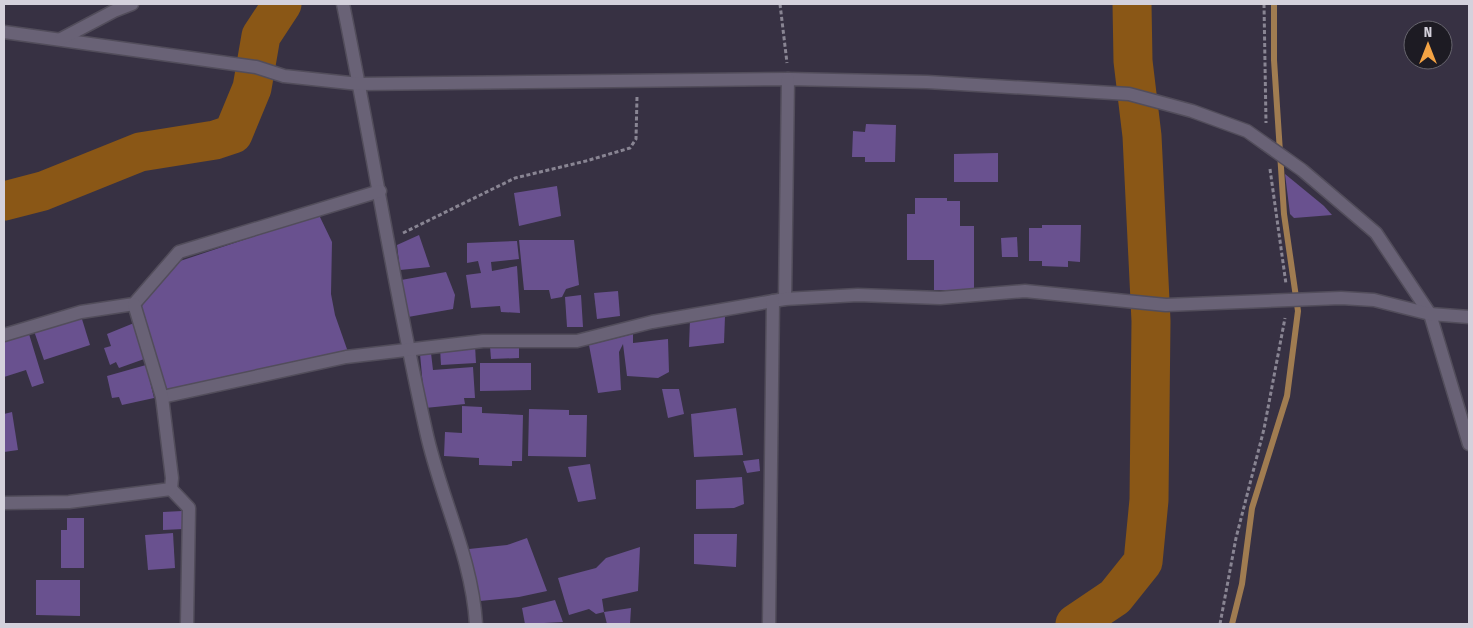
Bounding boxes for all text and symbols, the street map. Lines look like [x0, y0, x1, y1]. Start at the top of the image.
north arrow [1403, 20, 1453, 70]
text: N [1424, 24, 1432, 41]

